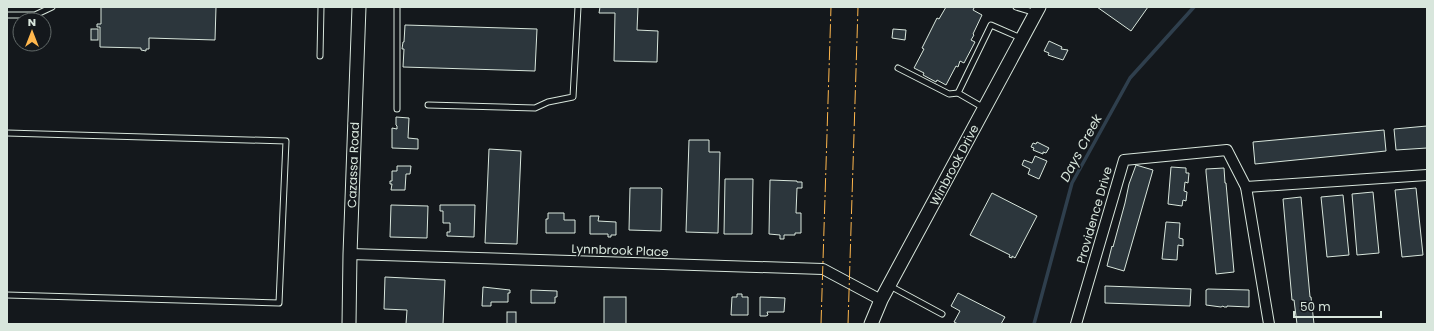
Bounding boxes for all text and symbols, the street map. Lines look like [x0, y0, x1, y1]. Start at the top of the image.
north arrow [12, 12, 52, 52]
text: N [28, 14, 36, 30]
water label: Days Creek [1055, 110, 1107, 185]
street label: Winbrook Drive [925, 121, 983, 209]
street label: Cazassa Road [343, 122, 363, 208]
street label: Providence Drive [1072, 165, 1116, 265]
street label: Lynnbrook Place [571, 240, 669, 260]
scale bar [1294, 293, 1381, 319]
text: 50 m [1300, 298, 1331, 315]

